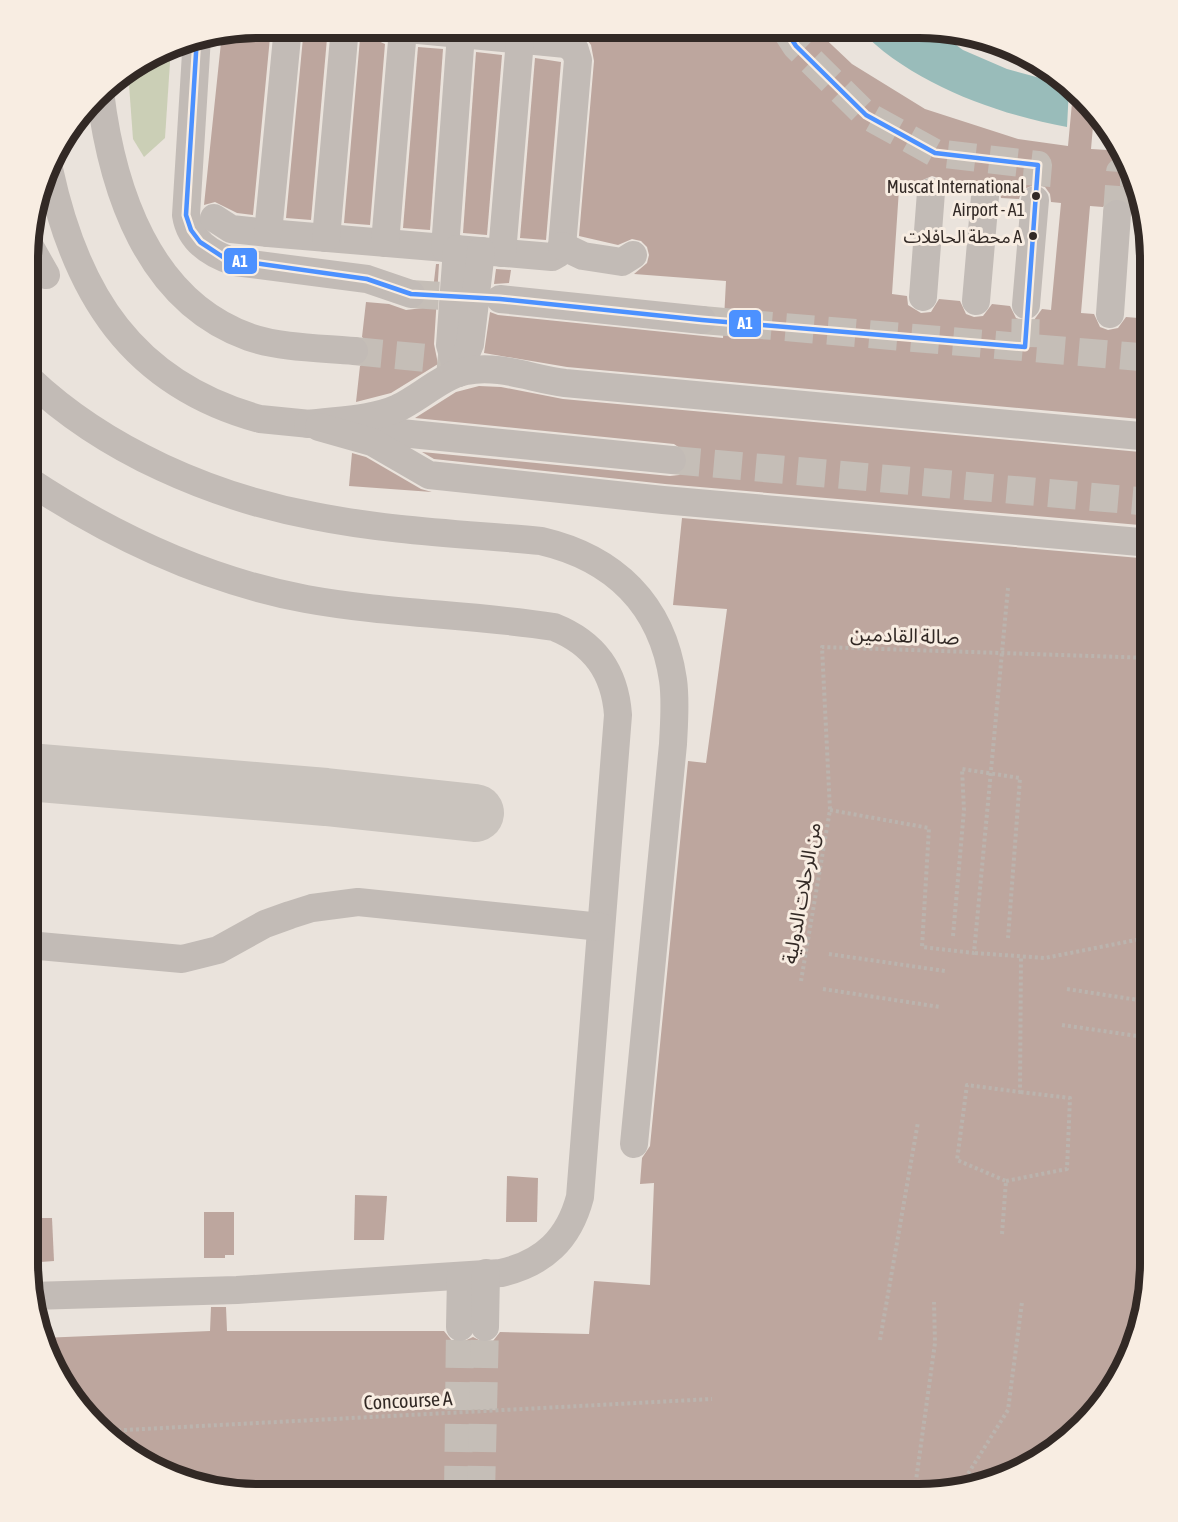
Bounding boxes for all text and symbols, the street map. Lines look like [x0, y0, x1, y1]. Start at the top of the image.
place label: Muscat International Airport - A1 [887, 176, 1025, 220]
marker: Muscat International Airport - A1 [1030, 190, 1042, 202]
place label: محطة الحافلات A [903, 226, 1022, 247]
marker: محطة الحافلات A [1027, 230, 1039, 242]
line badge: A1 [223, 247, 258, 275]
text: A1 [231, 252, 248, 270]
line badge: A1 [728, 309, 762, 338]
text: A1 [736, 314, 753, 332]
street label: صالة القادمين [850, 622, 960, 649]
street label: من الرحلات الدولية [777, 820, 826, 966]
street label: Concourse A [363, 1386, 453, 1414]

